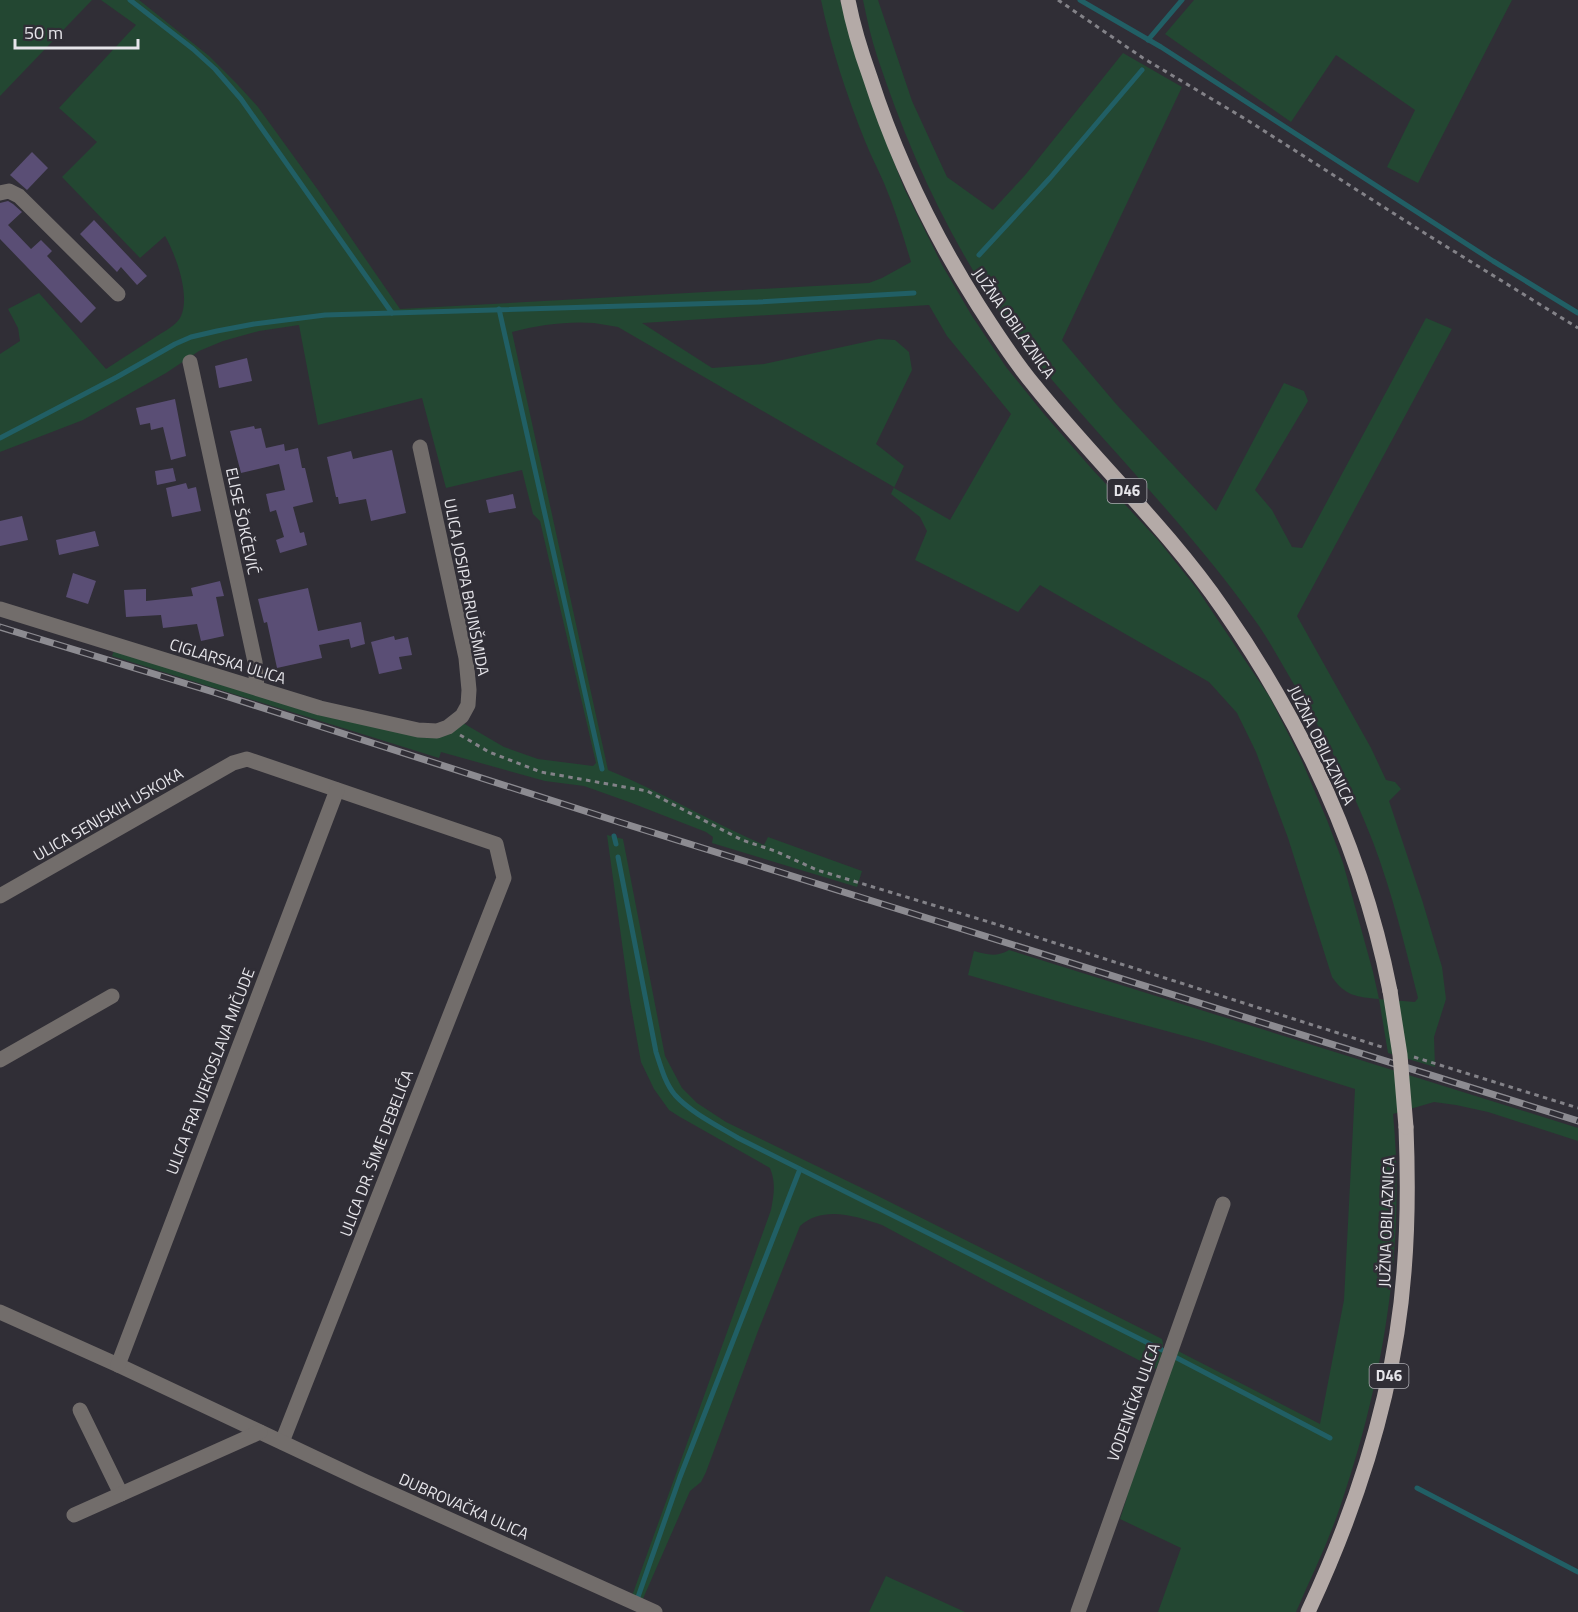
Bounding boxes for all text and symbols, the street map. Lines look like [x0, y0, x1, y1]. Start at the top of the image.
scale bar [15, 12, 138, 50]
text: 50 m [24, 19, 63, 46]
street label: JUŽNA OBILAZNICA [967, 263, 1062, 384]
street label: ELISE ŠOKČEVIĆ [220, 465, 266, 577]
road number: D46 [1108, 479, 1146, 503]
street label: ULICA JOSIPA BRUNŠMIDA [438, 496, 496, 678]
street label: CIGLARSKA ULICA [167, 632, 290, 690]
street label: JUŽNA OBILAZNICA [1283, 681, 1362, 809]
street label: ULICA SENJSKIH USKOKA [29, 761, 188, 867]
street label: ULICA FRA VJEKOSLAVA MIČUDE [159, 964, 261, 1178]
street label: ULICA DR. ŠIME DEBELIĆA [333, 1066, 419, 1240]
street label: JUŽNA OBILAZNICA [1372, 1156, 1400, 1288]
street label: VODENIČKA ULICA [1100, 1339, 1166, 1465]
road number: D46 [1370, 1364, 1408, 1388]
street label: DUBROVAČKA ULICA [395, 1467, 533, 1546]

